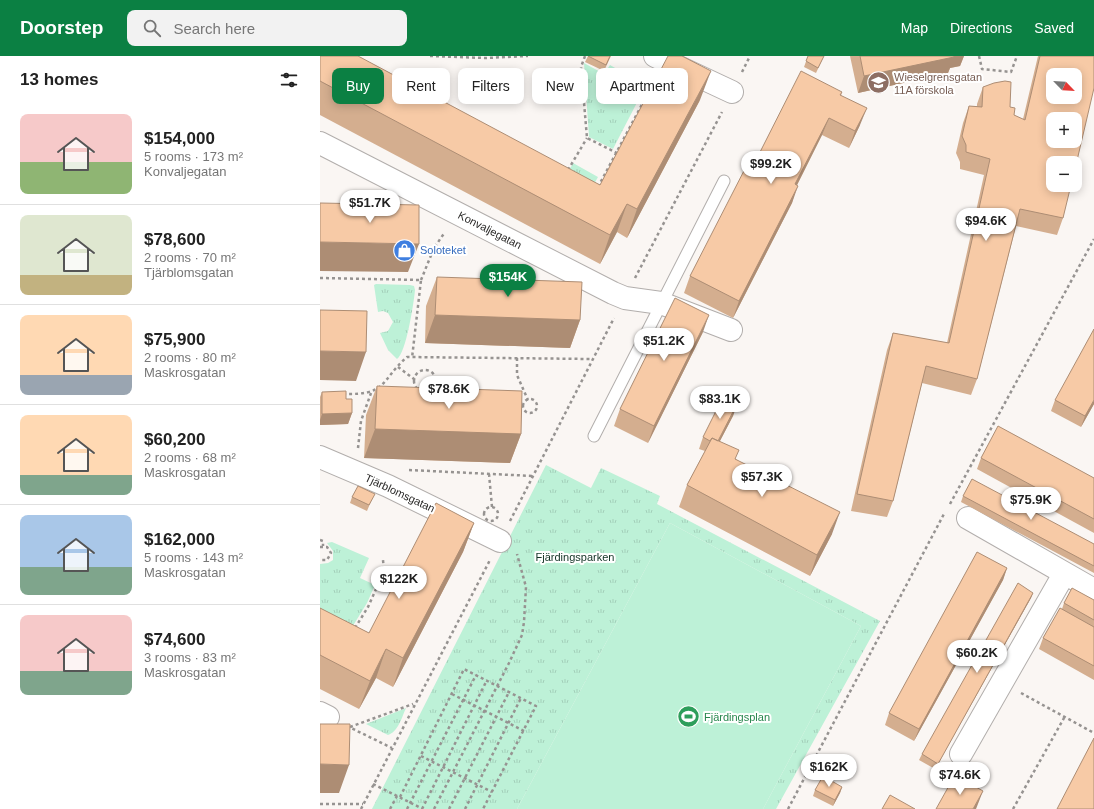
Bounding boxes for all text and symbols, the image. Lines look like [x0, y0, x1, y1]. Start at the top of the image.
search box [127, 10, 407, 46]
text: Doorstep [20, 17, 103, 38]
icon: search [141, 17, 163, 39]
text: Search here [173, 20, 255, 37]
text: Map [901, 20, 928, 36]
text: Directions [950, 20, 1012, 36]
text: Saved [1034, 20, 1074, 36]
chip: Buy [332, 68, 384, 104]
chip: Rent [392, 68, 450, 104]
chip: Filters [458, 68, 524, 104]
chip: New [532, 68, 588, 104]
chip: Apartment [596, 68, 688, 104]
north arrow [1046, 68, 1082, 104]
map controls [1046, 68, 1082, 192]
icon: filters [278, 69, 300, 91]
text: 13 homes [20, 70, 98, 89]
school or university icon: Wieselgrensgatan 11A förskola [866, 70, 892, 96]
place label: Wieselgrensgatan 11A förskola [894, 71, 982, 96]
button: + [1046, 112, 1082, 148]
text: $154,000 [144, 129, 215, 148]
icon: home [52, 130, 100, 178]
text: 5 rooms · 173 m² [144, 149, 243, 164]
pin: $99.2K [738, 151, 804, 185]
text: $99.2K [750, 156, 792, 171]
button: − [1046, 156, 1082, 192]
text: Konvaljegatan [144, 164, 226, 179]
pin: $51.7K [337, 190, 403, 224]
text: $51.7K [349, 195, 391, 210]
pin: $94.6K [953, 208, 1019, 242]
street label: Konvaljegatan [456, 209, 524, 251]
text: $94.6K [965, 213, 1007, 228]
text: $78,600 [144, 230, 205, 249]
icon: home [52, 231, 100, 279]
shop icon: Soloteket [392, 237, 418, 263]
place label: Soloteket [420, 244, 466, 256]
text: 2 rooms · 70 m² [144, 250, 236, 265]
pin: $154K [480, 264, 536, 298]
text: Tjärblomsgatan [144, 265, 234, 280]
text: $154K [489, 269, 527, 284]
pin: $51.2K [631, 328, 697, 362]
text: $75,900 [144, 330, 205, 349]
icon: home [52, 331, 100, 379]
text: $51.2K [643, 333, 685, 348]
text: 2 rooms · 80 m² [144, 350, 236, 365]
text: Maskrosgatan [144, 365, 226, 380]
pin: $78.6K [416, 376, 482, 410]
text: $78.6K [428, 381, 470, 396]
pin: $83.1K [687, 386, 753, 420]
text: $83.1K [699, 391, 741, 406]
text: $60,200 [144, 430, 205, 449]
icon: home [52, 431, 100, 479]
text: 2 rooms · 68 m² [144, 450, 236, 465]
pin: $57.3K [729, 464, 795, 498]
text: Maskrosgatan [144, 465, 226, 480]
text: $57.3K [741, 469, 783, 484]
street label: Tjärblomsgatan [363, 472, 437, 514]
pin: $75.9K [998, 487, 1064, 521]
text: $75.9K [1010, 492, 1052, 507]
text: $162,000 [144, 530, 215, 549]
icon: home [52, 531, 100, 579]
text: 5 rooms · 143 m² [144, 550, 243, 565]
park label: Fjärdingsparken [536, 551, 614, 563]
text: Maskrosgatan [144, 565, 226, 580]
pin: $122K [371, 566, 427, 600]
text: $122K [380, 571, 418, 586]
text: $74,600 [144, 630, 205, 649]
icon: home [52, 631, 100, 679]
pin: $60.2K [944, 640, 1010, 674]
text: $60.2K [956, 645, 998, 660]
text: 3 rooms · 83 m² [144, 650, 236, 665]
text: Maskrosgatan [144, 665, 226, 680]
sports icon: Fjärdingsplan [676, 704, 702, 730]
place label: Fjärdingsplan [704, 711, 770, 723]
pin: $162K [801, 754, 857, 788]
text: $162K [810, 759, 848, 774]
pin: $74.6K [927, 762, 993, 796]
text: $74.6K [939, 767, 981, 782]

